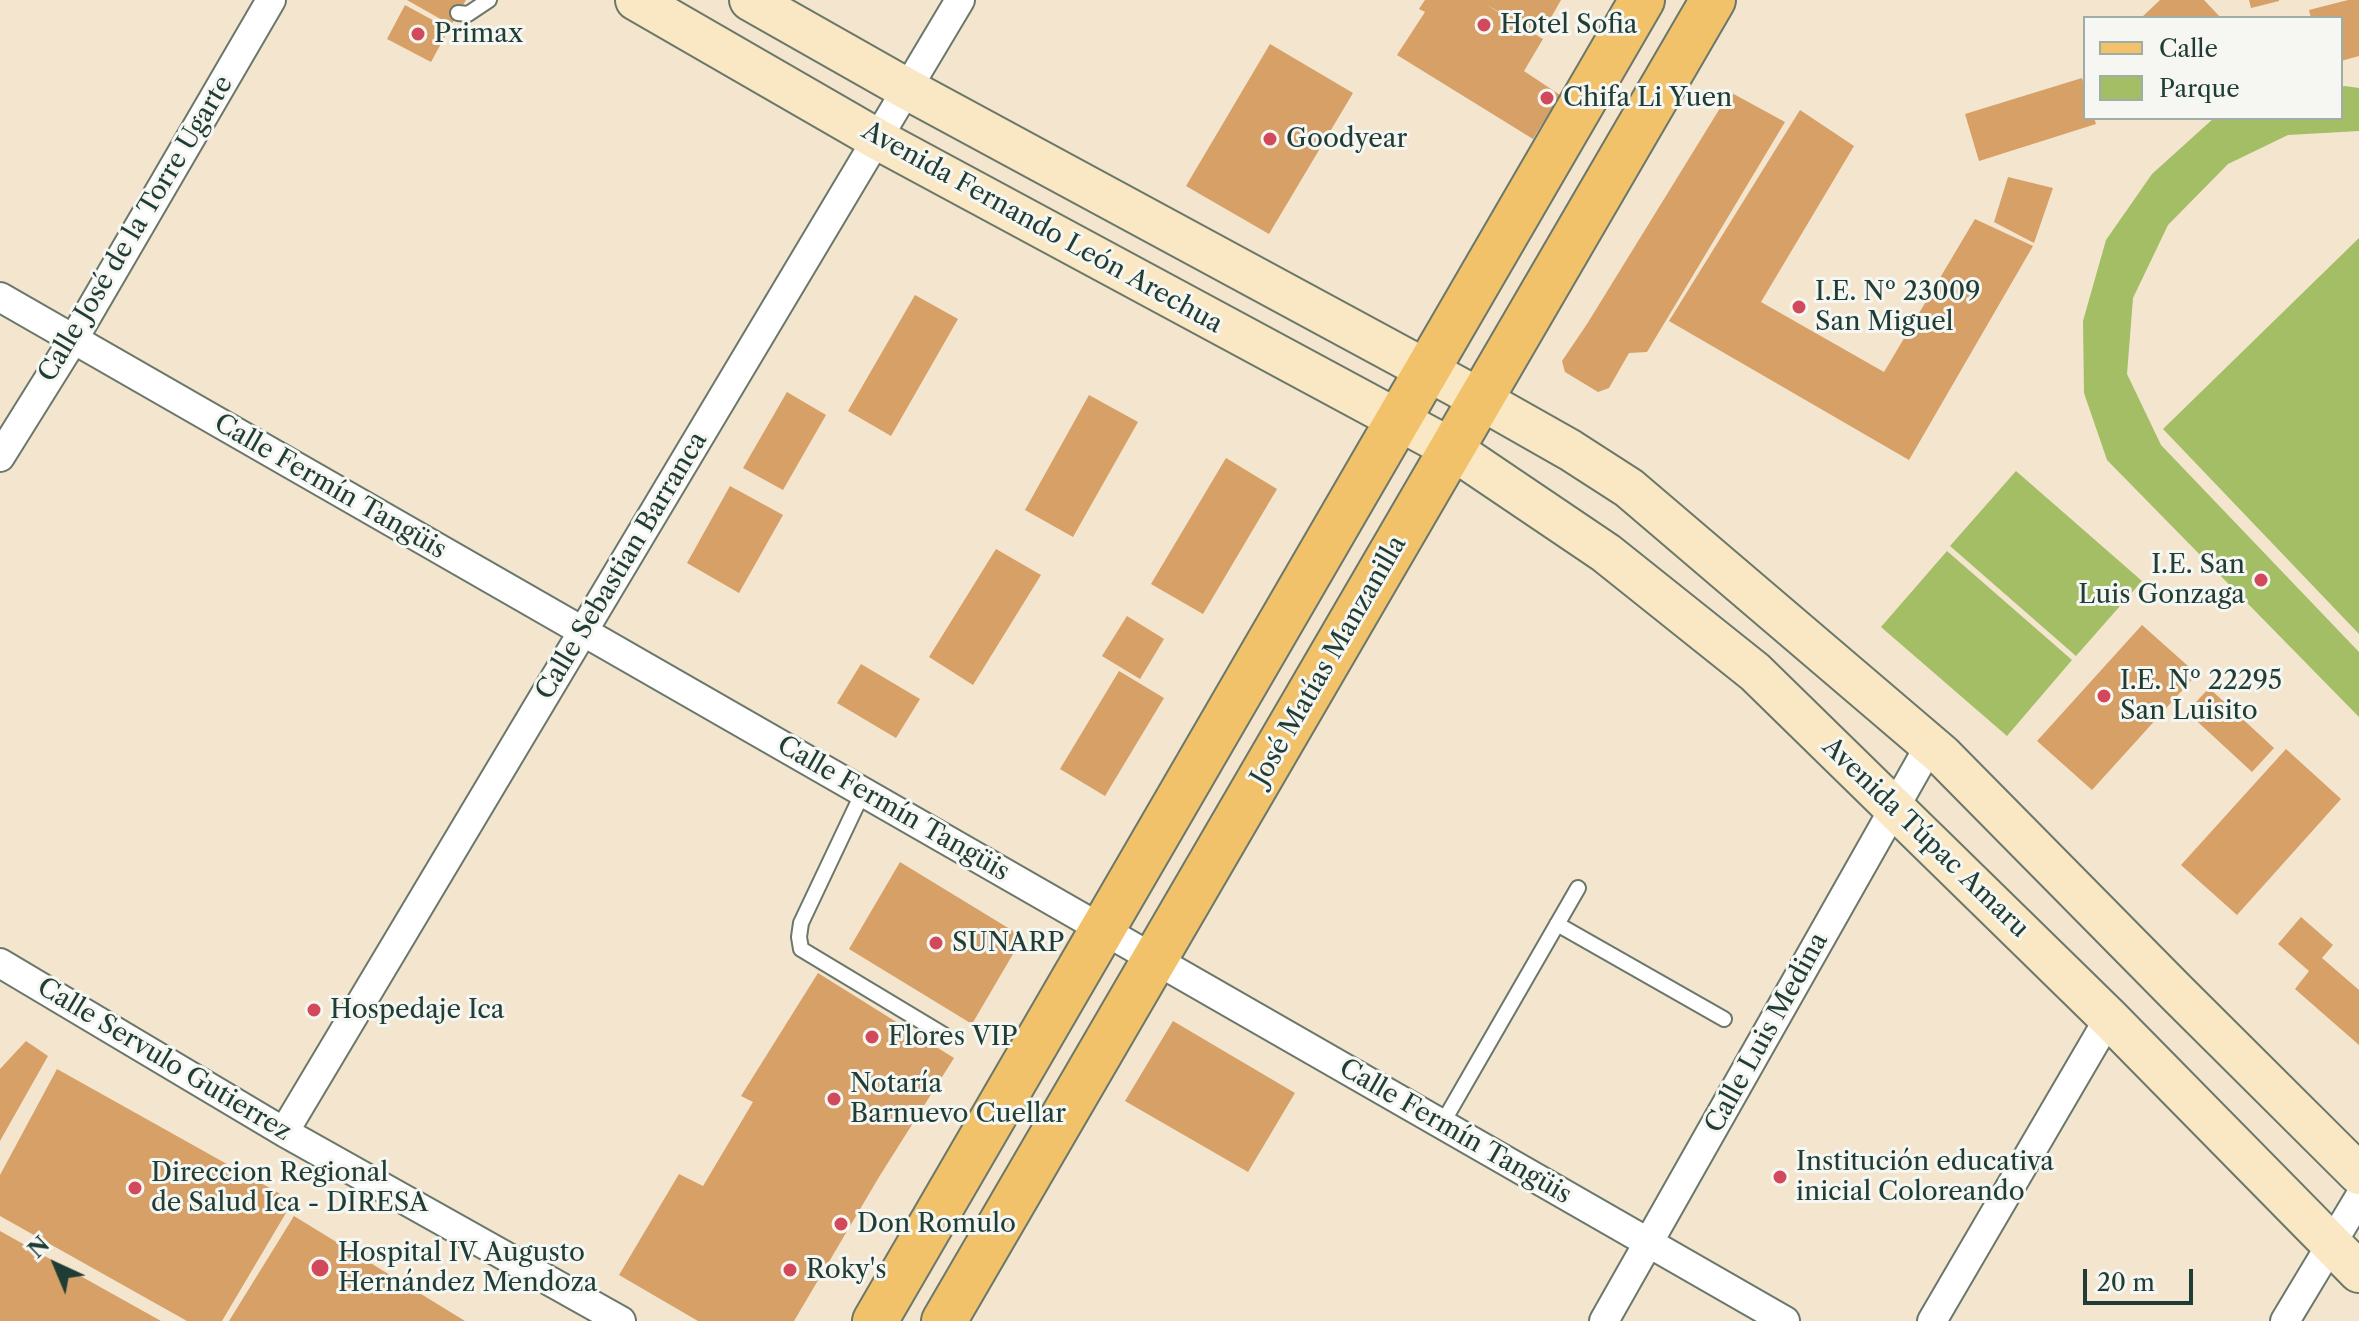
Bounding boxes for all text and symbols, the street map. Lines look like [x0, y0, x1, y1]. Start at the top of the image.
place label: Hotel Sofia [1500, 9, 1638, 41]
marker: Hotel Sofia [1475, 16, 1493, 34]
legend [2083, 16, 2343, 120]
place label: Primax [434, 18, 523, 50]
marker: Primax [409, 25, 427, 43]
text: Calle [2159, 34, 2218, 63]
street label: Calle José de la Torre Ugarte [32, 70, 240, 388]
text: Parque [2159, 74, 2240, 103]
place label: Chifa Li Yuen [1563, 82, 1732, 114]
marker: Chifa Li Yuen [1538, 89, 1556, 107]
street label: Avenida Fernando León Arechua [856, 116, 1228, 340]
place label: Goodyear [1286, 123, 1407, 155]
marker: Goodyear [1261, 130, 1279, 148]
place label: I.E. Nº 23009 San Miguel [1815, 276, 1980, 338]
marker: I.E. Nº 23009 San Miguel [1790, 298, 1808, 316]
street label: Calle Fermín Tangüis [208, 408, 452, 566]
street label: Calle Sebastian Barranca [530, 427, 714, 705]
street label: José Matías Manzanilla [1245, 531, 1413, 791]
place label: I.E. San Luis Gonzaga [2078, 549, 2245, 610]
marker: I.E. San Luis Gonzaga [2252, 571, 2270, 589]
place label: I.E. Nº 22295 San Luisito [2120, 665, 2282, 726]
marker: I.E. Nº 22295 San Luisito [2095, 687, 2113, 705]
street label: Calle Fermín Tangüis [771, 730, 1015, 888]
street label: Avenida Túpac Amaru [1815, 731, 2035, 945]
place label: SUNARP [952, 927, 1064, 959]
street label: Calle Luis Medina [1699, 928, 1835, 1138]
marker: SUNARP [927, 934, 945, 952]
street label: Calle Servulo Gutierrez [31, 972, 297, 1148]
place label: Hospedaje Ica [330, 994, 504, 1026]
marker: Hospedaje Ica [305, 1001, 323, 1019]
place label: Flores VIP [888, 1021, 1018, 1053]
marker: Flores VIP [863, 1028, 881, 1046]
street label: Calle Fermín Tangüis [1333, 1053, 1577, 1211]
place label: Notaría Barnuevo Cuellar [850, 1068, 1066, 1130]
marker: Notaría Barnuevo Cuellar [825, 1090, 843, 1108]
place label: Institución educativa inicial Coloreando [1796, 1146, 2054, 1208]
place label: Direccion Regional de Salud Ica - DIRESA [151, 1157, 428, 1218]
marker: Institución educativa inicial Coloreando [1771, 1168, 1789, 1186]
marker: Direccion Regional de Salud Ica - DIRESA [126, 1179, 144, 1197]
place label: Don Romulo [857, 1208, 1016, 1240]
marker: Don Romulo [832, 1215, 850, 1233]
north arrow [16, 1225, 96, 1305]
text: N [23, 1231, 55, 1264]
place label: Hospital IV Augusto Hernández Mendoza [338, 1237, 598, 1298]
scale bar [2087, 1253, 2197, 1303]
place label: Roky's [806, 1254, 887, 1286]
marker: Hospital IV Augusto Hernández Mendoza [309, 1257, 331, 1279]
marker: Roky's [781, 1261, 799, 1279]
text: 20 m [2097, 1268, 2155, 1297]

